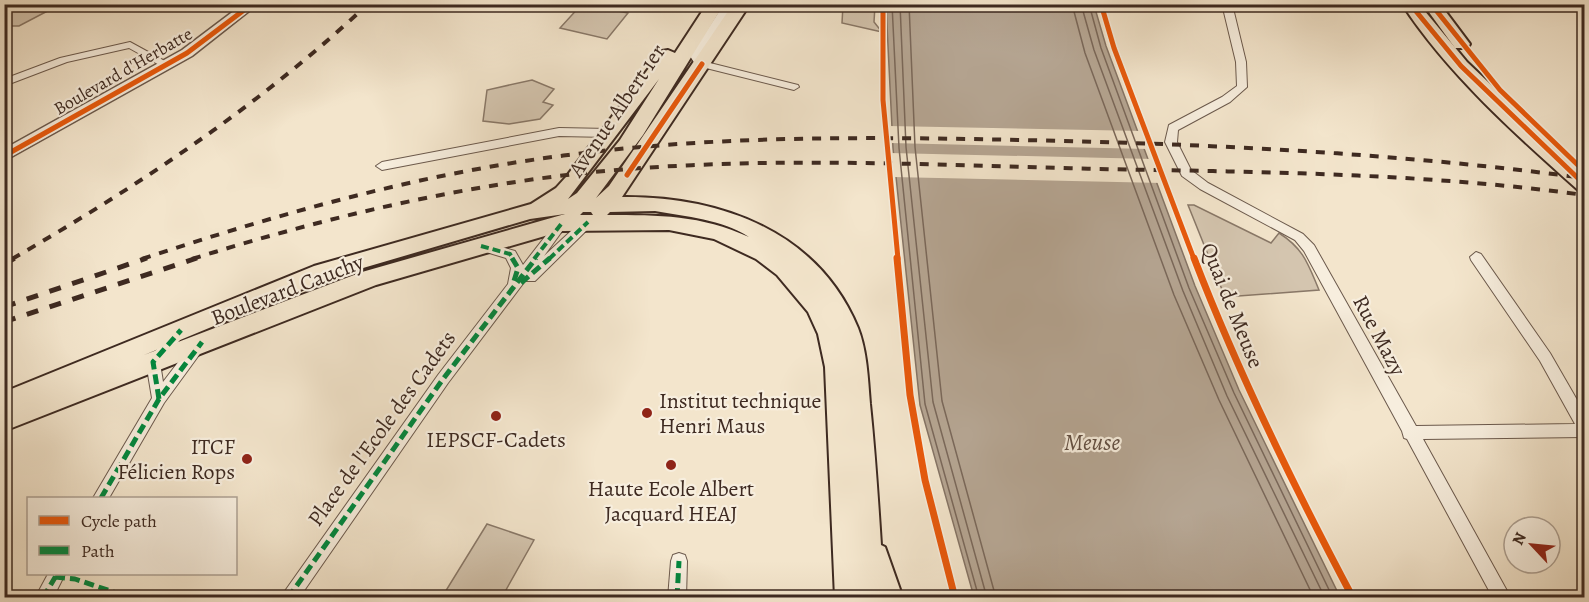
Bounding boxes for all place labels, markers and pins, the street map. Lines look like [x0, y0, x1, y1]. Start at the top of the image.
place label: Institut technique Henri Maus [659, 386, 821, 441]
marker: Institut technique Henri Maus [640, 406, 654, 420]
marker: IEPSCF-Cadets [489, 409, 503, 423]
place label: IEPSCF-Cadets [426, 425, 566, 455]
place label: ITCF Félicien Rops [117, 432, 235, 487]
marker: ITCF Félicien Rops [240, 452, 254, 466]
marker: Haute Ecole Albert Jacquard HEAJ [664, 458, 678, 472]
place label: Haute Ecole Albert Jacquard HEAJ [588, 474, 754, 529]

